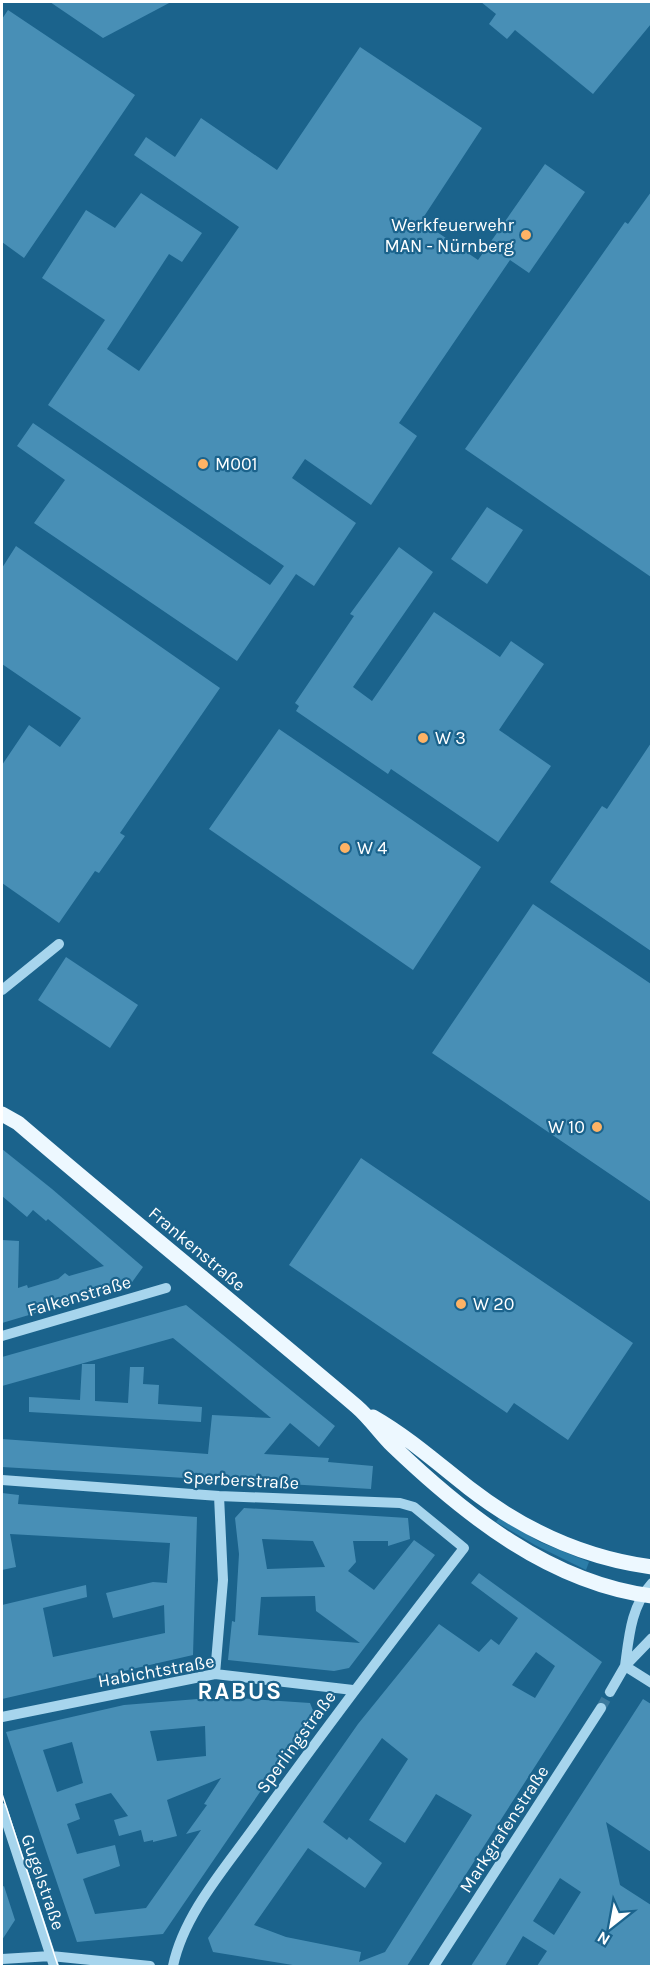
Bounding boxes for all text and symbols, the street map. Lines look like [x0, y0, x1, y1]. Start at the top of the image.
place label: Werkfeuerwehr MAN - Nürnberg [384, 214, 514, 257]
marker: Werkfeuerwehr MAN - Nürnberg [519, 228, 533, 242]
place label: M001 [215, 453, 258, 475]
marker: M001 [196, 457, 210, 471]
place label: W 3 [435, 727, 466, 749]
marker: W 3 [416, 731, 430, 745]
place label: W 4 [357, 837, 387, 859]
marker: W 4 [338, 841, 352, 855]
place label: W 10 [548, 1116, 585, 1138]
marker: W 10 [590, 1120, 604, 1134]
street label: Frankenstraße [144, 1202, 250, 1296]
street label: Falkenstraße [24, 1271, 134, 1321]
place label: W 20 [473, 1293, 514, 1315]
marker: W 20 [454, 1297, 468, 1311]
street label: Sperberstraße [182, 1466, 300, 1494]
street label: Habichtstraße [96, 1650, 216, 1692]
district label: RABUS [197, 1677, 283, 1705]
street label: Sperlingstraße [251, 1686, 341, 1798]
street label: Markgrafenstraße [455, 1761, 553, 1897]
street label: Gugelstraße [16, 1831, 70, 1933]
north arrow [581, 1896, 641, 1956]
text: N [594, 1927, 613, 1950]

